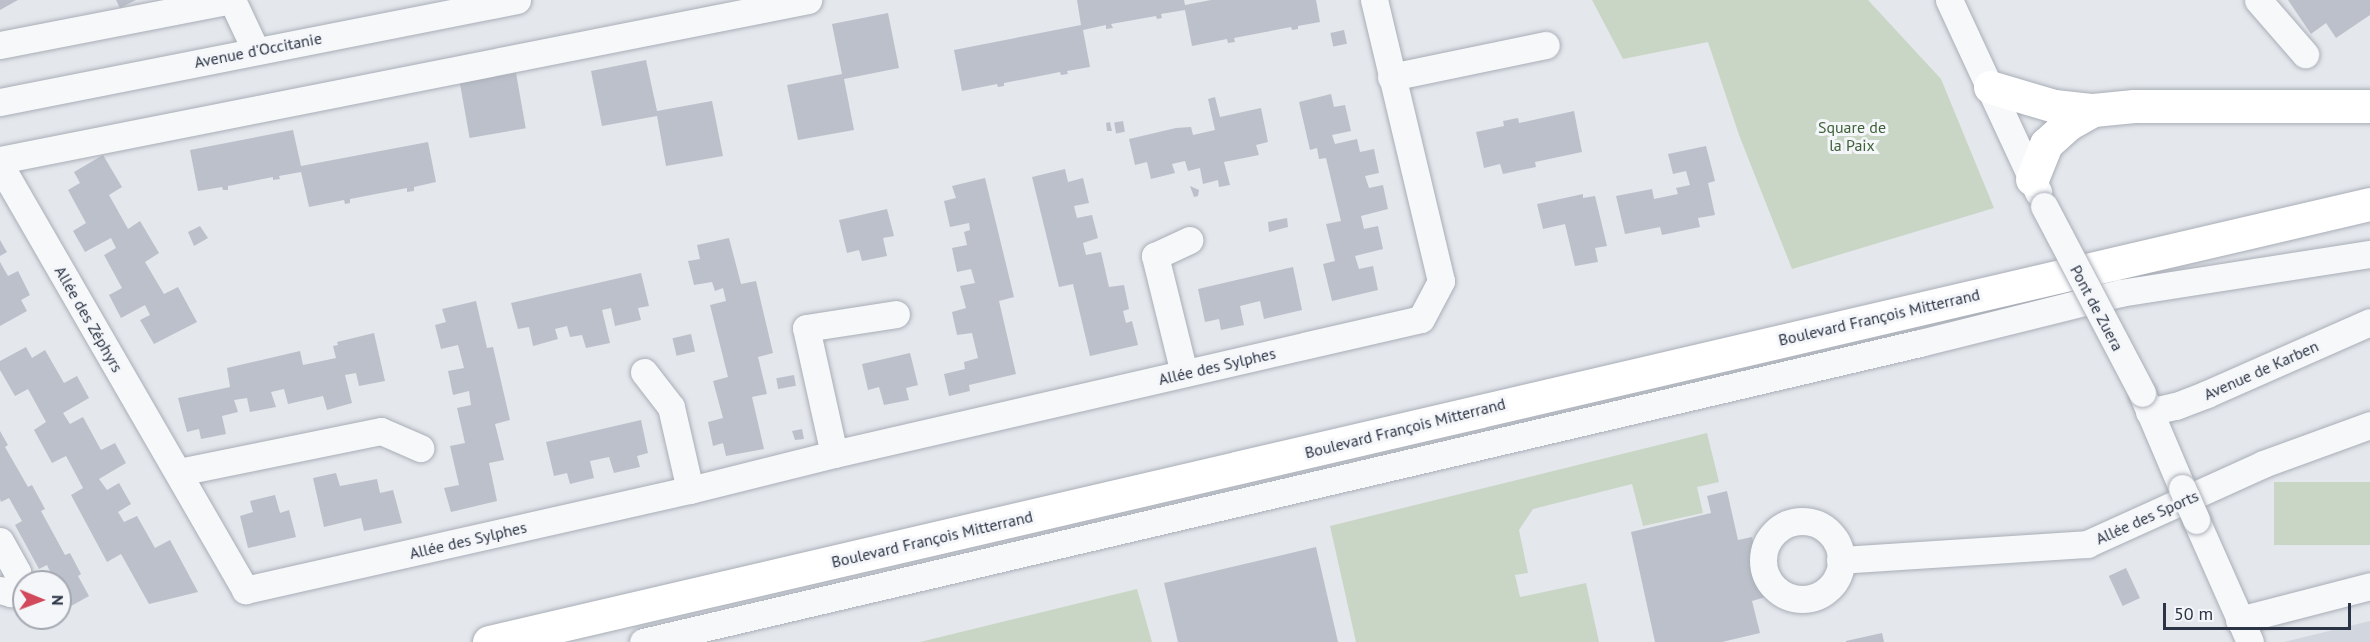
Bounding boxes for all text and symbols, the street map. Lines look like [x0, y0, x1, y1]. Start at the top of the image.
street label: Avenue d'Occitanie [193, 28, 323, 72]
park label: Square de la Paix [1818, 117, 1886, 155]
street label: Allée des Zéphyrs [51, 262, 127, 376]
street label: Pont de Zuera [2066, 262, 2128, 354]
street label: Boulevard François Mitterrand [1776, 284, 1982, 350]
street label: Avenue de Karben [2201, 336, 2321, 404]
street label: Allée des Sylphes [1157, 343, 1277, 389]
street label: Boulevard François Mitterrand [1303, 394, 1507, 462]
street label: Allée des Sports [2093, 486, 2201, 548]
street label: Boulevard François Mitterrand [829, 506, 1035, 572]
street label: Allée des Sylphes [408, 517, 528, 563]
north arrow [12, 570, 72, 630]
scale bar [2166, 591, 2354, 629]
text: N [48, 595, 68, 606]
text: 50 m [2174, 602, 2213, 625]

